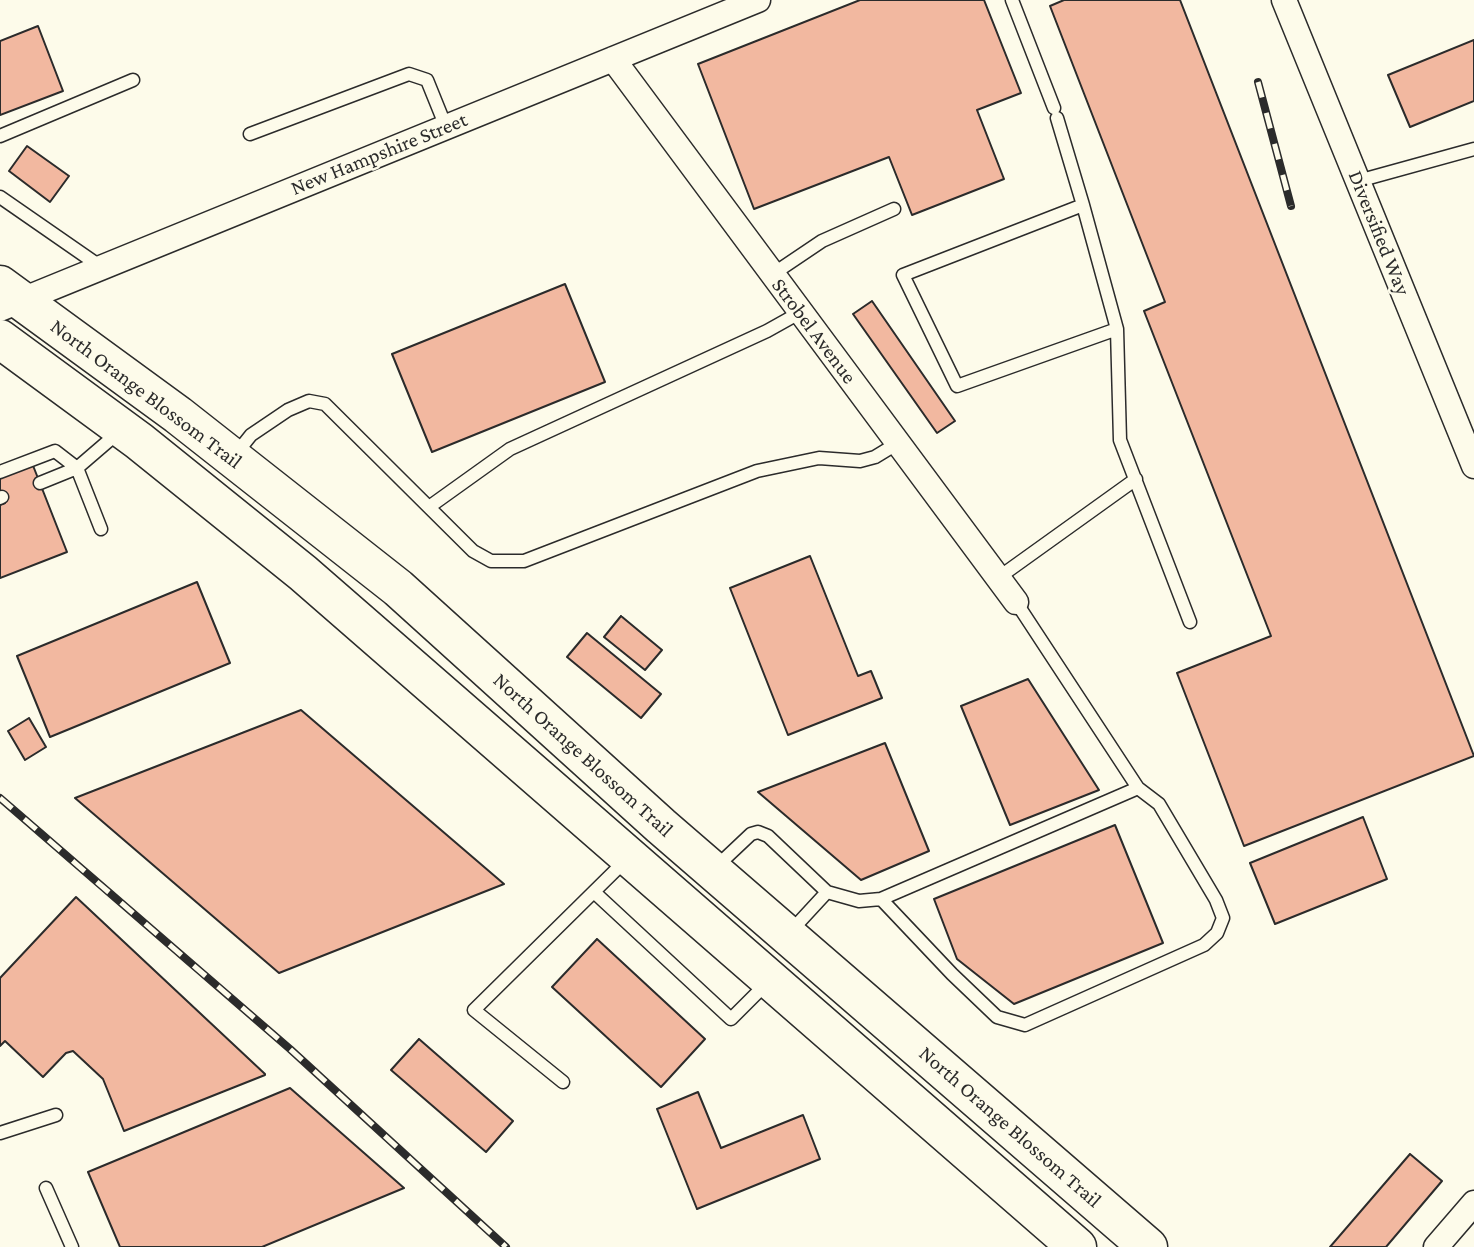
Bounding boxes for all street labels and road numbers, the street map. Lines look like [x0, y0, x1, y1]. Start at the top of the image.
street label: New Hampshire Street [287, 107, 471, 201]
street label: Diversified Way [1343, 167, 1415, 299]
street label: Strobel Avenue [766, 273, 862, 389]
street label: North Orange Blossom Trail [45, 314, 247, 474]
street label: North Orange Blossom Trail [488, 668, 678, 842]
street label: North Orange Blossom Trail [914, 1041, 1106, 1213]

